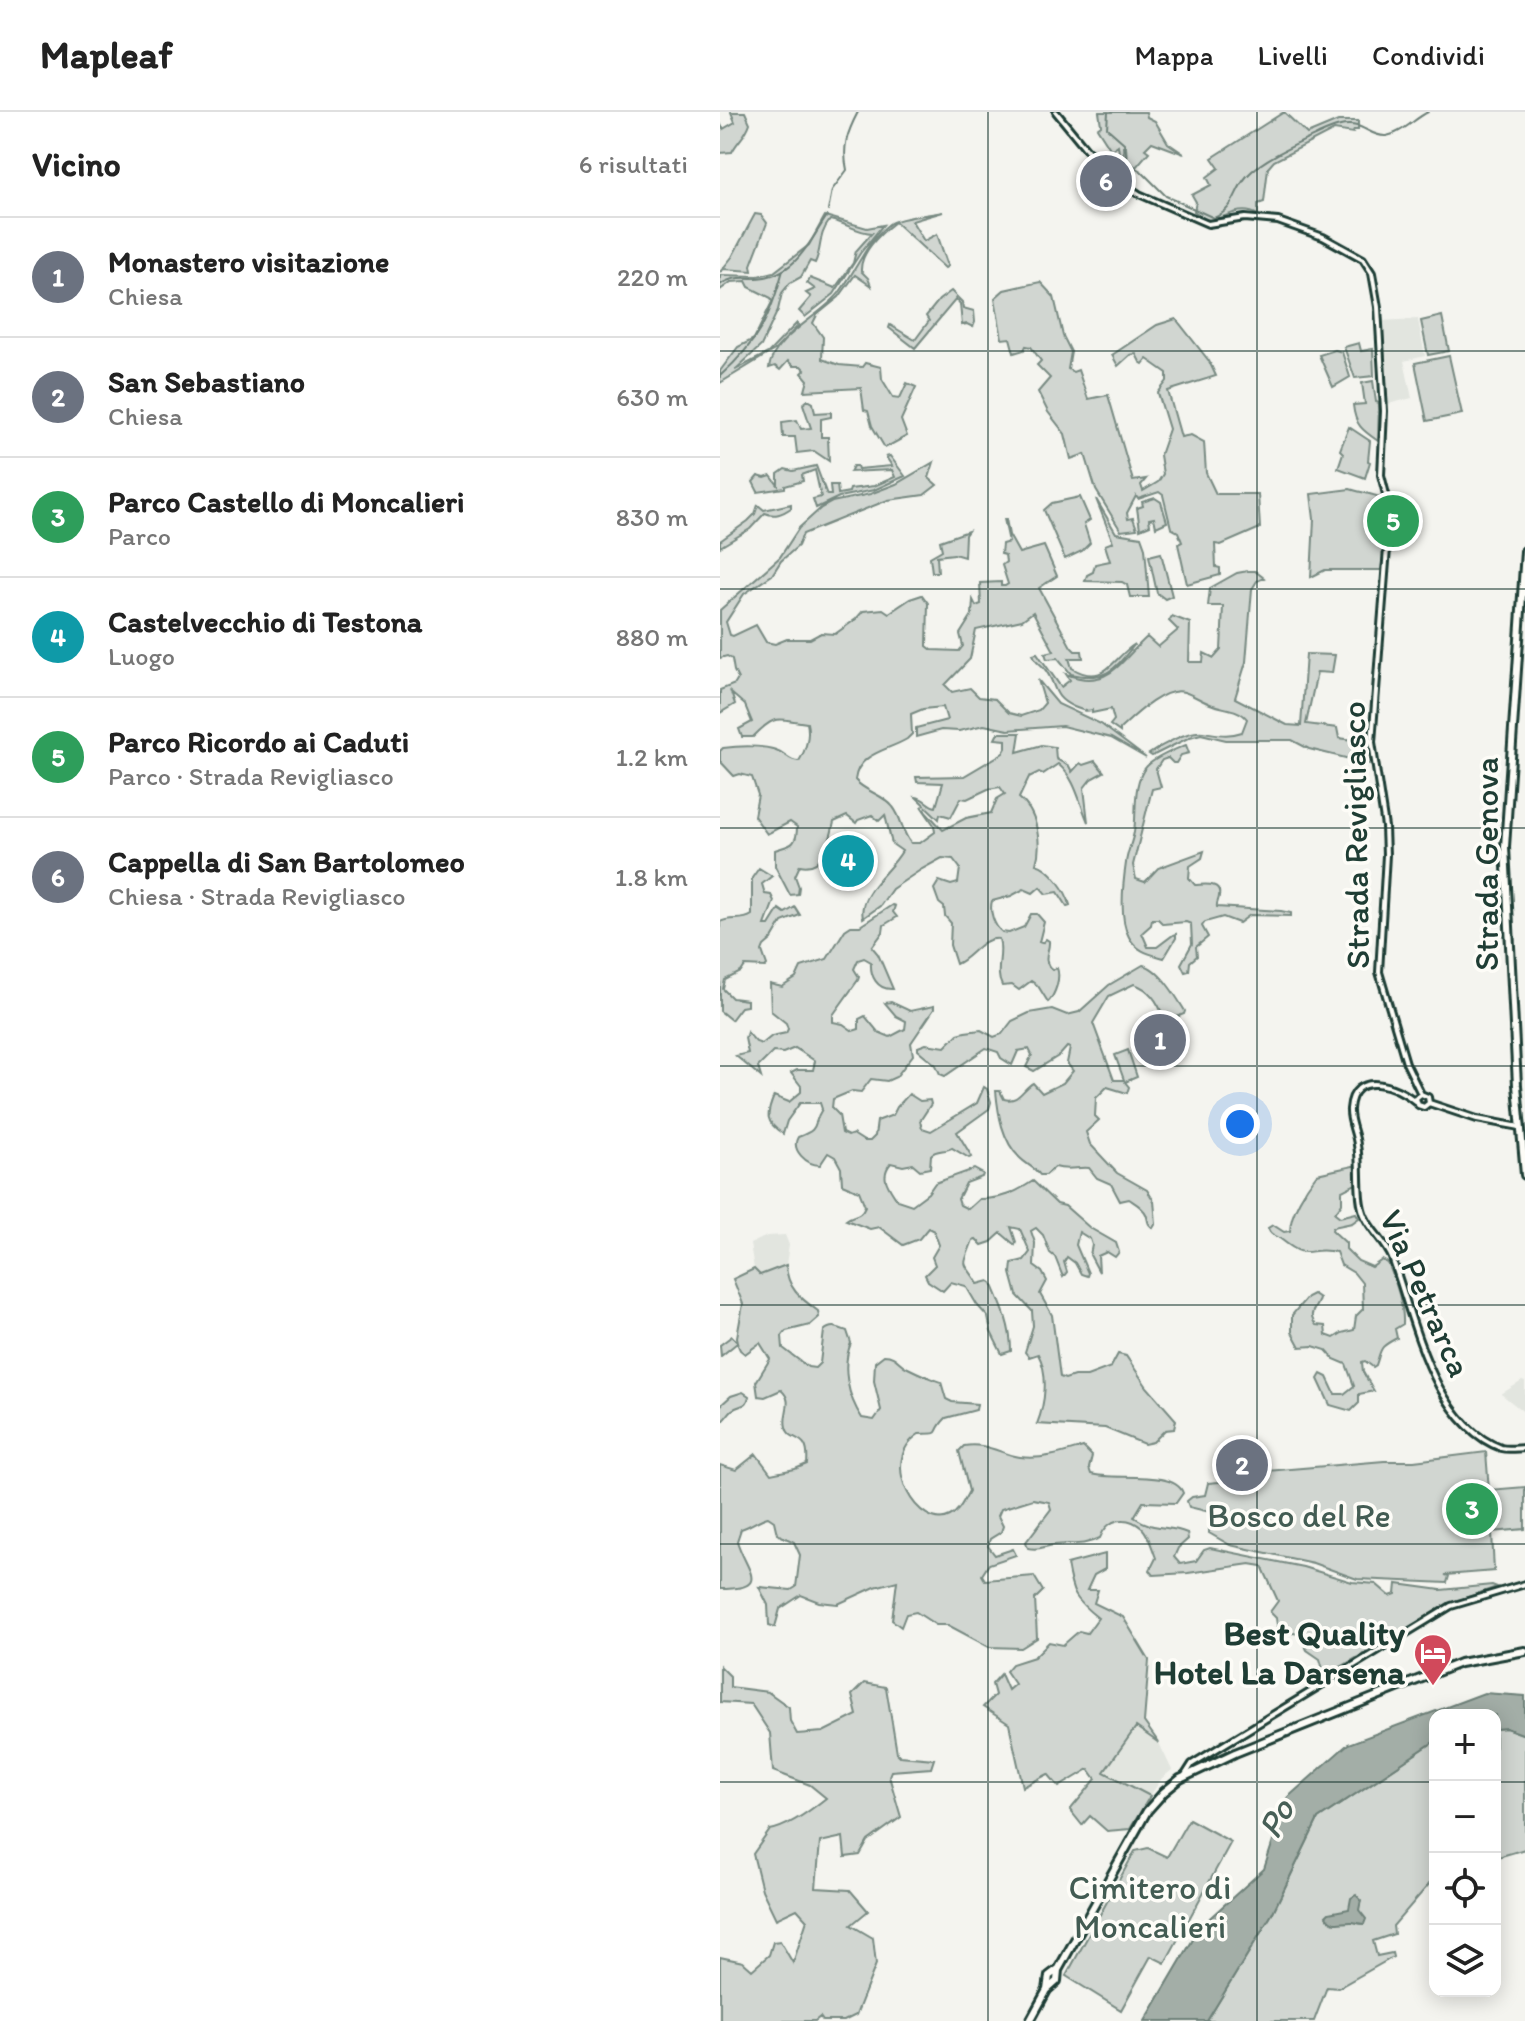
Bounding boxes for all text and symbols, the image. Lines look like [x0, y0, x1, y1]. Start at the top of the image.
text: Mapleaf [40, 32, 173, 78]
text: Mappa [1134, 38, 1213, 72]
text: Livelli [1257, 38, 1328, 72]
text: Condividi [1372, 38, 1485, 72]
text: Vicino [32, 144, 121, 185]
text: 6 risultati [579, 148, 688, 180]
pin: 6 [1080, 151, 1132, 211]
text: Monastero visitazione [108, 243, 389, 280]
text: 1 [52, 261, 64, 293]
text: 220 m [617, 261, 688, 293]
text: Chiesa [108, 280, 183, 312]
text: San Sebastiano [108, 363, 305, 400]
text: 2 [51, 381, 65, 413]
text: 630 m [616, 381, 688, 413]
text: Chiesa [108, 400, 183, 432]
text: Parco Castello di Moncalieri [108, 483, 464, 520]
pin: 5 [1367, 491, 1419, 551]
text: 3 [51, 501, 65, 533]
text: 830 m [616, 501, 688, 533]
text: Parco [108, 520, 171, 552]
text: Castelvecchio di Testona [108, 603, 422, 640]
text: 4 [50, 621, 66, 653]
text: 880 m [616, 621, 688, 653]
text: Luogo [108, 640, 175, 672]
street label: Strada Revigliasco [1333, 701, 1378, 969]
text: Parco Ricordo ai Caduti [108, 723, 409, 760]
text: 5 [51, 741, 65, 773]
text: 1.2 km [616, 741, 688, 773]
street label: Strada Genova [1466, 757, 1507, 971]
text: Parco · Strada Revigliasco [108, 760, 394, 792]
pin: 4 [822, 831, 874, 891]
text: Cappella di San Bartolomeo [108, 843, 465, 880]
text: 6 [51, 861, 65, 893]
text: 1.8 km [615, 861, 688, 893]
text: Chiesa · Strada Revigliasco [108, 880, 406, 912]
pin: 1 [1134, 1010, 1186, 1070]
your location [1220, 1104, 1260, 1144]
street label: Via Petrarca [1371, 1203, 1481, 1383]
pin: 2 [1216, 1435, 1268, 1495]
pin: 3 [1446, 1479, 1498, 1539]
park label: Bosco del Re [1207, 1495, 1391, 1536]
place label: Best Quality Hotel La Darsena [1154, 1613, 1406, 1693]
hotel icon: Best Quality Hotel La Darsena [1412, 1632, 1454, 1687]
map controls [1429, 1709, 1501, 1997]
button: + [1429, 1709, 1501, 1781]
button: − [1429, 1781, 1501, 1853]
water label: Po [1247, 1790, 1304, 1845]
button: locate [1429, 1853, 1501, 1925]
park label: Cimitero di Moncalieri [1069, 1867, 1232, 1947]
button: layers [1429, 1925, 1501, 1997]

